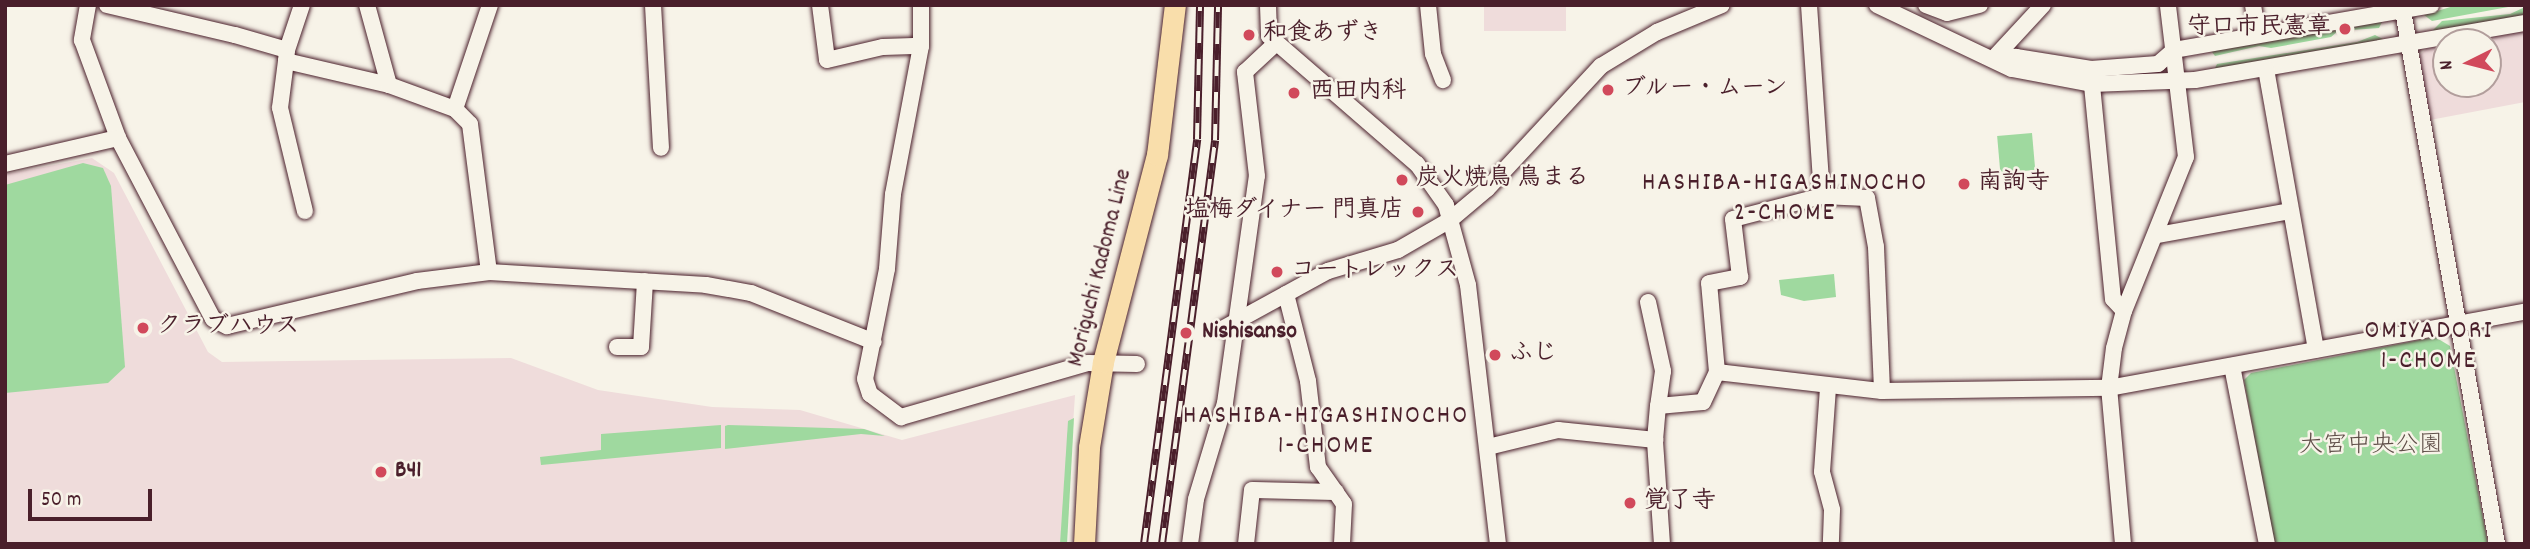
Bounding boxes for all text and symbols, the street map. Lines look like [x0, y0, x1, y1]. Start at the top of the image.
place label: 守口市民憲章 [2187, 15, 2331, 43]
place label: 和食あずき [1263, 21, 1383, 49]
marker: 守口市民憲章 [2337, 21, 2353, 37]
marker: 和食あずき [1241, 27, 1257, 43]
north arrow [2432, 28, 2502, 98]
text: N [2434, 59, 2462, 71]
place label: ブルー・ムーン [1622, 76, 1790, 104]
place label: 西田内科 [1310, 79, 1406, 107]
marker: ブルー・ムーン [1600, 82, 1616, 98]
marker: 西田内科 [1284, 83, 1304, 103]
street label: Moriguchi Kadoma Line [1062, 166, 1140, 370]
place label: 炭火焼鳥 鳥まる [1416, 166, 1589, 194]
district label: HASHIBA-HIGASHINOCHO 2-CHOME [1644, 168, 1926, 230]
place label: 南詢寺 [1978, 170, 2050, 198]
marker: 炭火焼鳥 鳥まる [1394, 172, 1410, 188]
marker: 南詢寺 [1956, 176, 1972, 192]
place label: 塩梅ダイナー 門真店 [1183, 198, 1404, 226]
marker: 塩梅ダイナー 門真店 [1410, 204, 1426, 220]
place label: コートレックス [1291, 258, 1459, 286]
marker: コートレックス [1269, 264, 1285, 280]
place label: クラブハウス [157, 314, 301, 342]
district label: OMIYADORI 1-CHOME [2366, 316, 2492, 378]
place label: Nishisanso [1202, 319, 1297, 347]
marker: クラブハウス [135, 320, 151, 336]
marker: Nishisanso [1176, 323, 1196, 343]
place label: ふじ [1509, 341, 1557, 369]
marker: ふじ [1487, 347, 1503, 363]
district label: HASHIBA-HIGASHINOCHO 1-CHOME [1185, 401, 1467, 462]
park label: 大宮中央公園 [2299, 433, 2443, 461]
place label: B41 [395, 458, 422, 486]
marker: B41 [373, 464, 389, 480]
scale bar [32, 476, 156, 520]
text: 50 m [41, 486, 81, 516]
place label: 覚了寺 [1644, 489, 1716, 517]
marker: 覚了寺 [1622, 495, 1638, 511]

